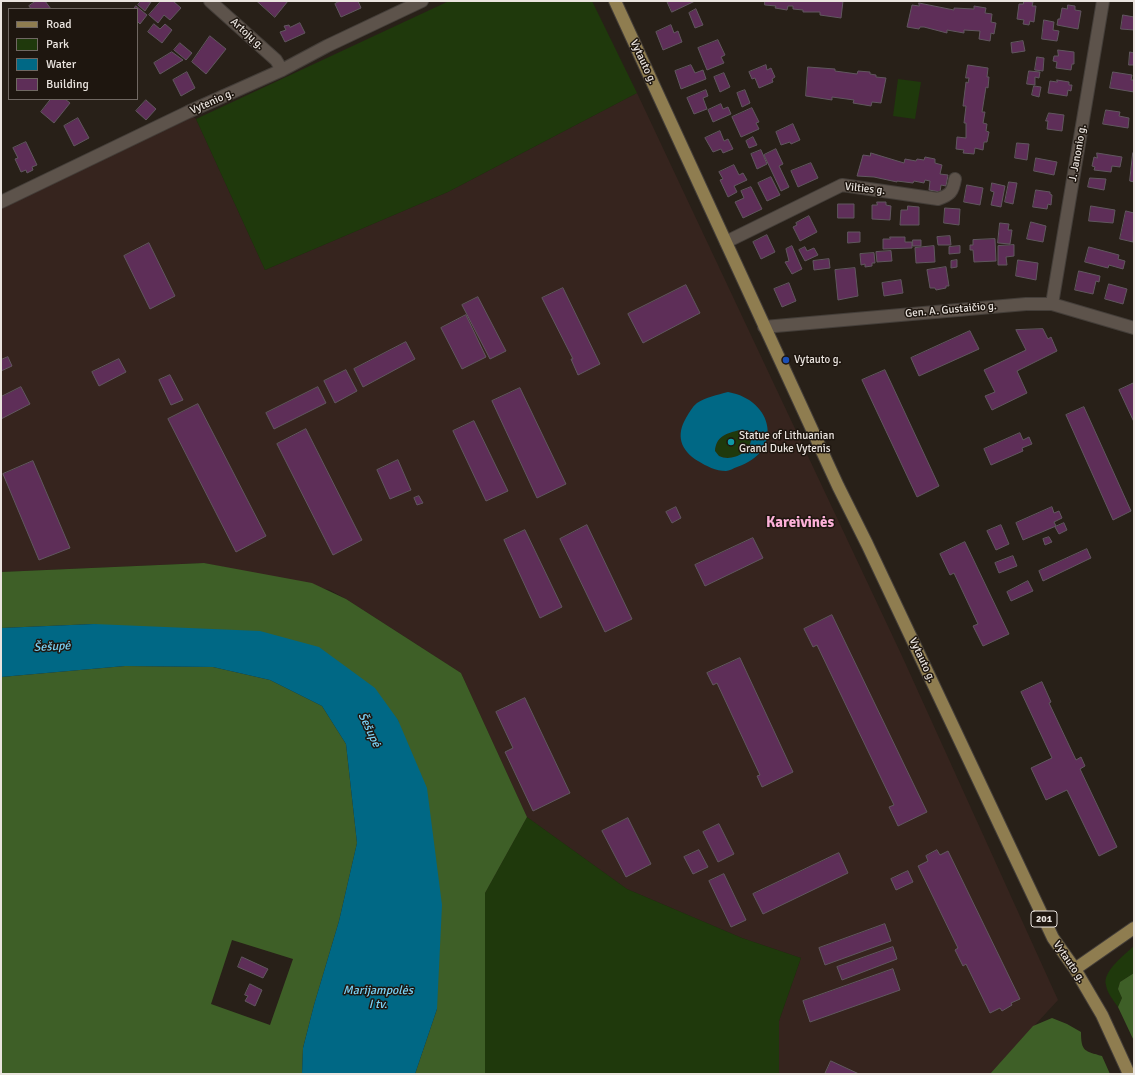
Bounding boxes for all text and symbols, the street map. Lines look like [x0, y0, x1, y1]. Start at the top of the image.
legend [8, 8, 138, 100]
street label: Artojų g. [227, 15, 267, 53]
text: Road [46, 17, 72, 32]
text: Park [46, 37, 69, 52]
street label: Vytauto g. [627, 38, 659, 86]
text: Water [46, 57, 76, 72]
text: Building [46, 77, 89, 92]
street label: Vytenio g. [188, 87, 236, 117]
street label: J. Janonio g. [1066, 123, 1090, 183]
street label: Vilties g. [844, 180, 886, 198]
street label: Gen. A. Gustaičio g. [905, 299, 997, 321]
place label: Vytauto g. [794, 353, 841, 367]
marker: Vytauto g. [781, 355, 791, 365]
place label: Statue of Lithuanian Grand Duke Vytenis [739, 429, 834, 455]
marker: Statue of Lithuanian Grand Duke Vytenis [726, 437, 736, 447]
district label: Kareivinės [766, 514, 834, 532]
street label: Vytauto g. [906, 636, 938, 684]
water label: Šešupė [33, 639, 71, 655]
water label: Šešupė [355, 710, 383, 750]
road number: 201 [1031, 911, 1057, 927]
street label: Vytauto g. [1050, 939, 1088, 985]
water label: Marijampolės I tv. [343, 984, 413, 1012]

